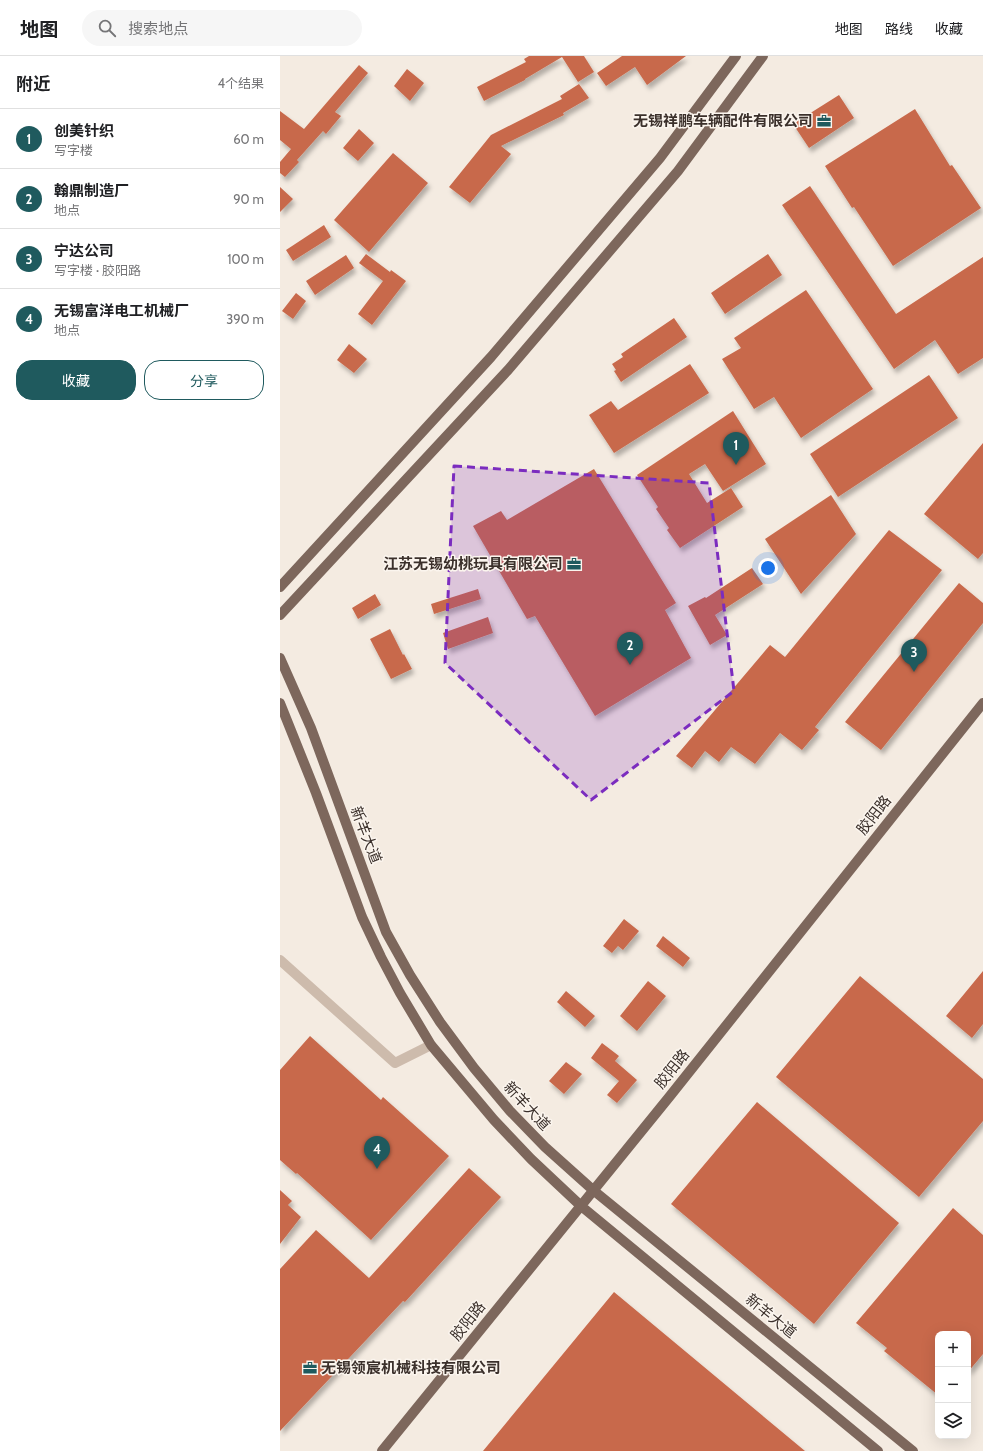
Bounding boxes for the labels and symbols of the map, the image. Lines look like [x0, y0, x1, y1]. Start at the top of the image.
place label: 无锡祥鹏车辆配件有限公司 [633, 112, 813, 130]
office icon: 无锡祥鹏车辆配件有限公司 [816, 113, 832, 129]
pin: 1 [723, 432, 749, 465]
place label: 江苏无锡幼桃玩具有限公司 [383, 555, 563, 573]
office icon: 江苏无锡幼桃玩具有限公司 [566, 556, 582, 572]
your location [758, 558, 778, 578]
pin: 2 [617, 632, 643, 665]
pin: 3 [901, 639, 927, 672]
street label: 胶阳路 [853, 792, 895, 838]
street label: 新羊大道 [347, 804, 385, 866]
street label: 胶阳路 [651, 1046, 693, 1092]
street label: 新羊大道 [500, 1078, 554, 1134]
pin: 4 [364, 1136, 390, 1169]
street label: 新羊大道 [742, 1290, 800, 1342]
street label: 胶阳路 [447, 1298, 489, 1344]
place label: 无锡领宸机械科技有限公司 [321, 1359, 501, 1377]
office icon: 无锡领宸机械科技有限公司 [302, 1360, 318, 1376]

